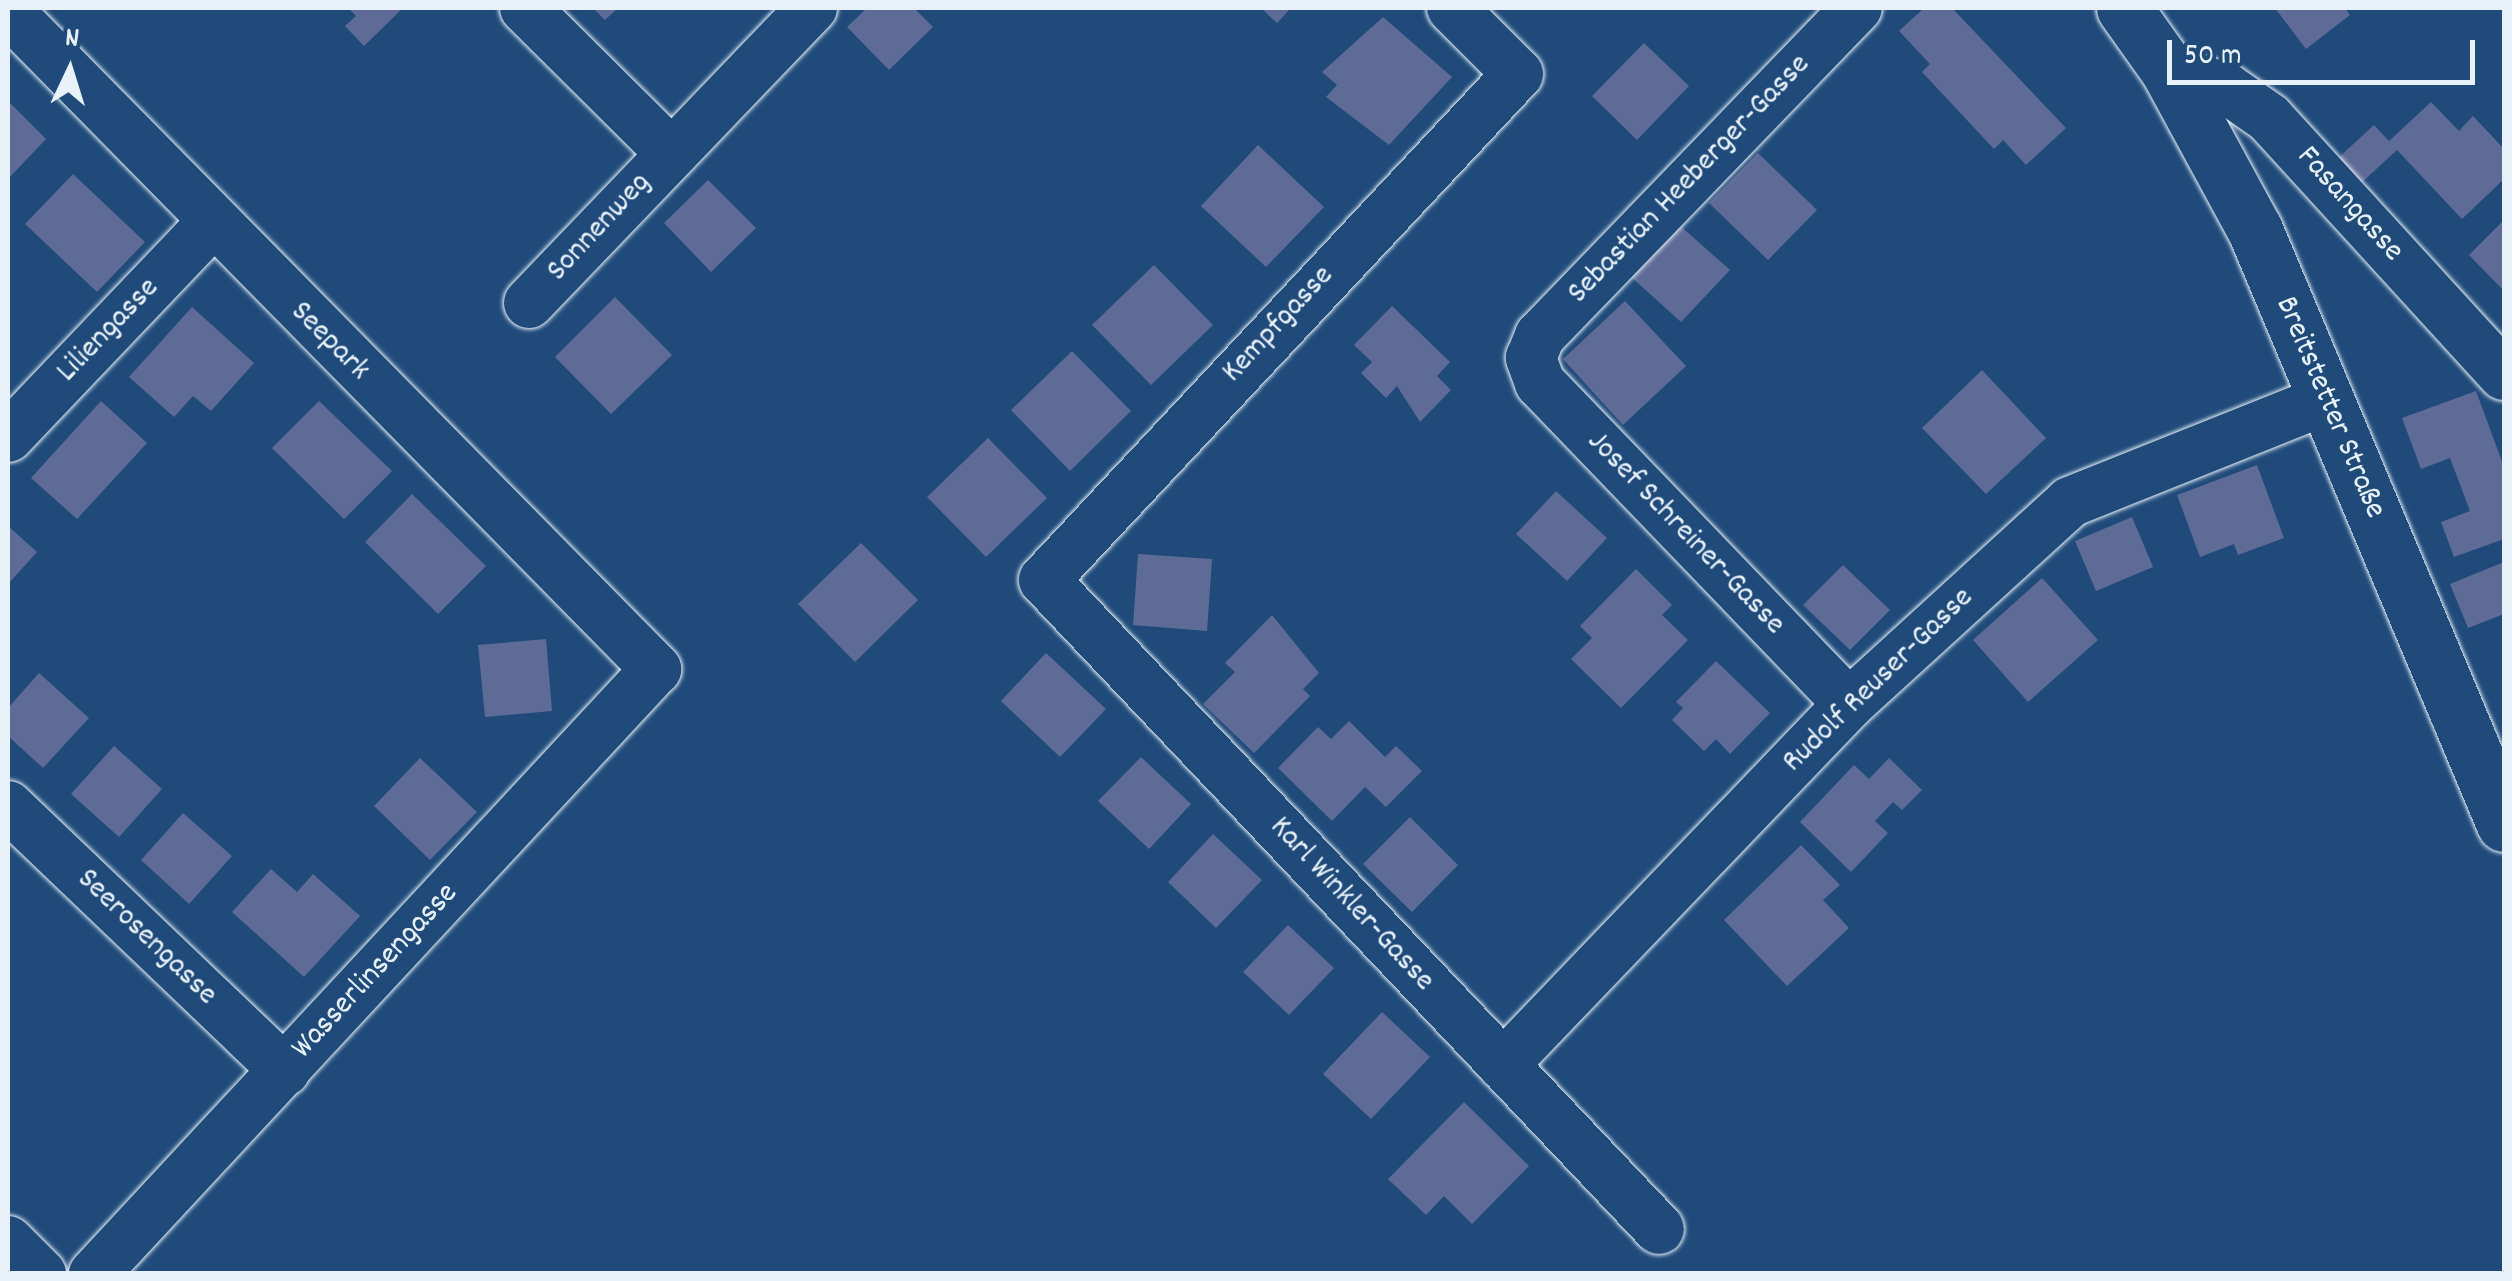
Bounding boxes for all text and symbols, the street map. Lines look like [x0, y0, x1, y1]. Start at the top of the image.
north arrow [20, 20, 120, 120]
text: N [64, 20, 80, 61]
scale bar [2172, 20, 2480, 82]
text: 50 m [2184, 36, 2242, 79]
street label: Sebastian Heeberger-Gasse [1561, 47, 1819, 313]
street label: Fasangasse [2287, 139, 2411, 271]
street label: Sonnenweg [540, 165, 660, 291]
street label: Kempfgasse [1215, 258, 1343, 392]
street label: Liliengasse [50, 270, 168, 392]
street label: Breitstetter Straße [2265, 291, 2393, 525]
street label: Seepark [281, 294, 377, 390]
street label: Josef Schreiner-Gasse [1578, 424, 1792, 644]
street label: Rudolf Reuser-Gasse [1775, 580, 1983, 782]
street label: Karl Winkler-Gasse [1260, 809, 1442, 1001]
street label: Seerosengasse [68, 861, 224, 1015]
street label: Wasserlinsengasse [285, 876, 467, 1068]

